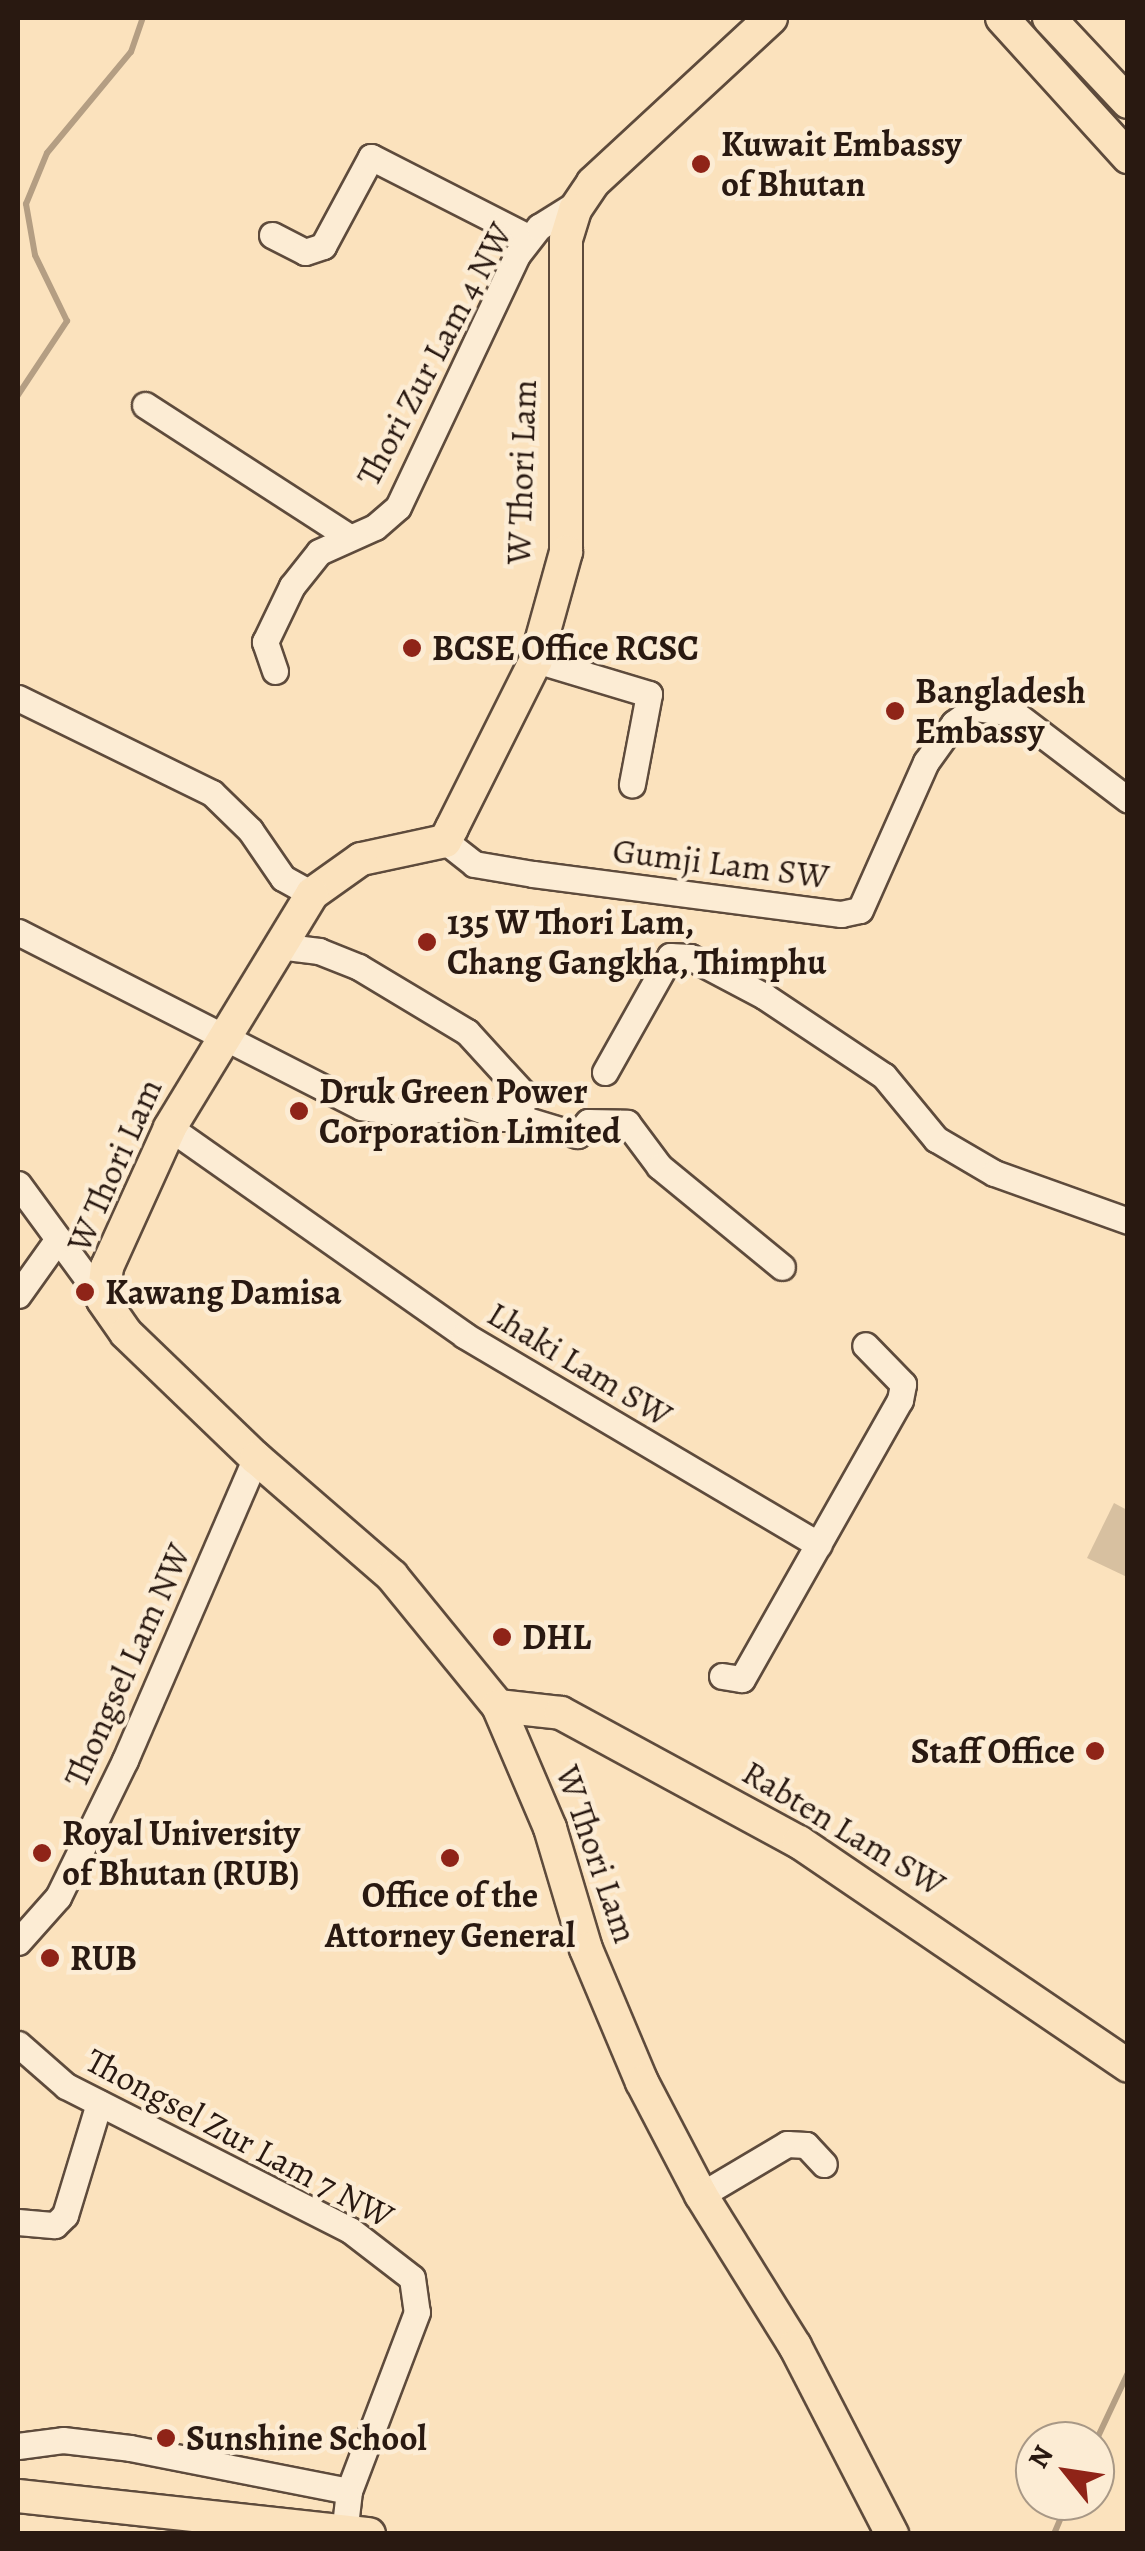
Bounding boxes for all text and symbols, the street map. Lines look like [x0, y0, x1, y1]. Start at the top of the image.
place label: Kuwait Embassy of Bhutan [721, 123, 962, 205]
marker: Kuwait Embassy of Bhutan [690, 153, 712, 175]
street label: Thori Zur Lam 4 NW [347, 215, 521, 493]
street label: W Thori Lam [497, 379, 545, 565]
place label: BCSE Office RCSC [432, 627, 699, 669]
marker: BCSE Office RCSC [401, 637, 423, 659]
place label: Bangladesh Embassy [915, 670, 1086, 752]
marker: Bangladesh Embassy [884, 700, 906, 722]
street label: Gumji Lam SW [610, 829, 832, 897]
place label: 135 W Thori Lam, Chang Gangkha, Thimphu [447, 901, 827, 983]
marker: 135 W Thori Lam, Chang Gangkha, Thimphu [416, 931, 438, 953]
place label: Druk Green Power Corporation Limited [319, 1070, 621, 1152]
street label: W Thori Lam [57, 1072, 171, 1258]
marker: Druk Green Power Corporation Limited [288, 1100, 310, 1122]
place label: Kawang Damisa [105, 1271, 342, 1313]
marker: Kawang Damisa [74, 1281, 96, 1303]
street label: Lhaki Lam SW [480, 1292, 680, 1436]
street label: Thongsel Lam NW [55, 1537, 199, 1793]
place label: DHL [522, 1616, 591, 1658]
marker: DHL [491, 1626, 513, 1648]
place label: Staff Office [911, 1730, 1075, 1772]
marker: Staff Office [1084, 1740, 1106, 1762]
street label: Rabten Lam SW [735, 1751, 953, 1905]
street label: W Thori Lam [547, 1760, 647, 1948]
place label: Royal University of Bhutan (RUB) [62, 1812, 300, 1894]
marker: Royal University of Bhutan (RUB) [31, 1842, 53, 1864]
marker: Office of the Attorney General [439, 1847, 461, 1869]
place label: Office of the Attorney General [325, 1874, 575, 1956]
place label: RUB [70, 1937, 137, 1979]
marker: RUB [39, 1947, 61, 1969]
street label: Thongsel Zur Lam 7 NW [79, 2039, 401, 2237]
place label: Sunshine School [186, 2417, 427, 2459]
north arrow [1015, 2421, 1115, 2521]
marker: Sunshine School [155, 2427, 177, 2449]
text: N [1019, 2439, 1062, 2475]

